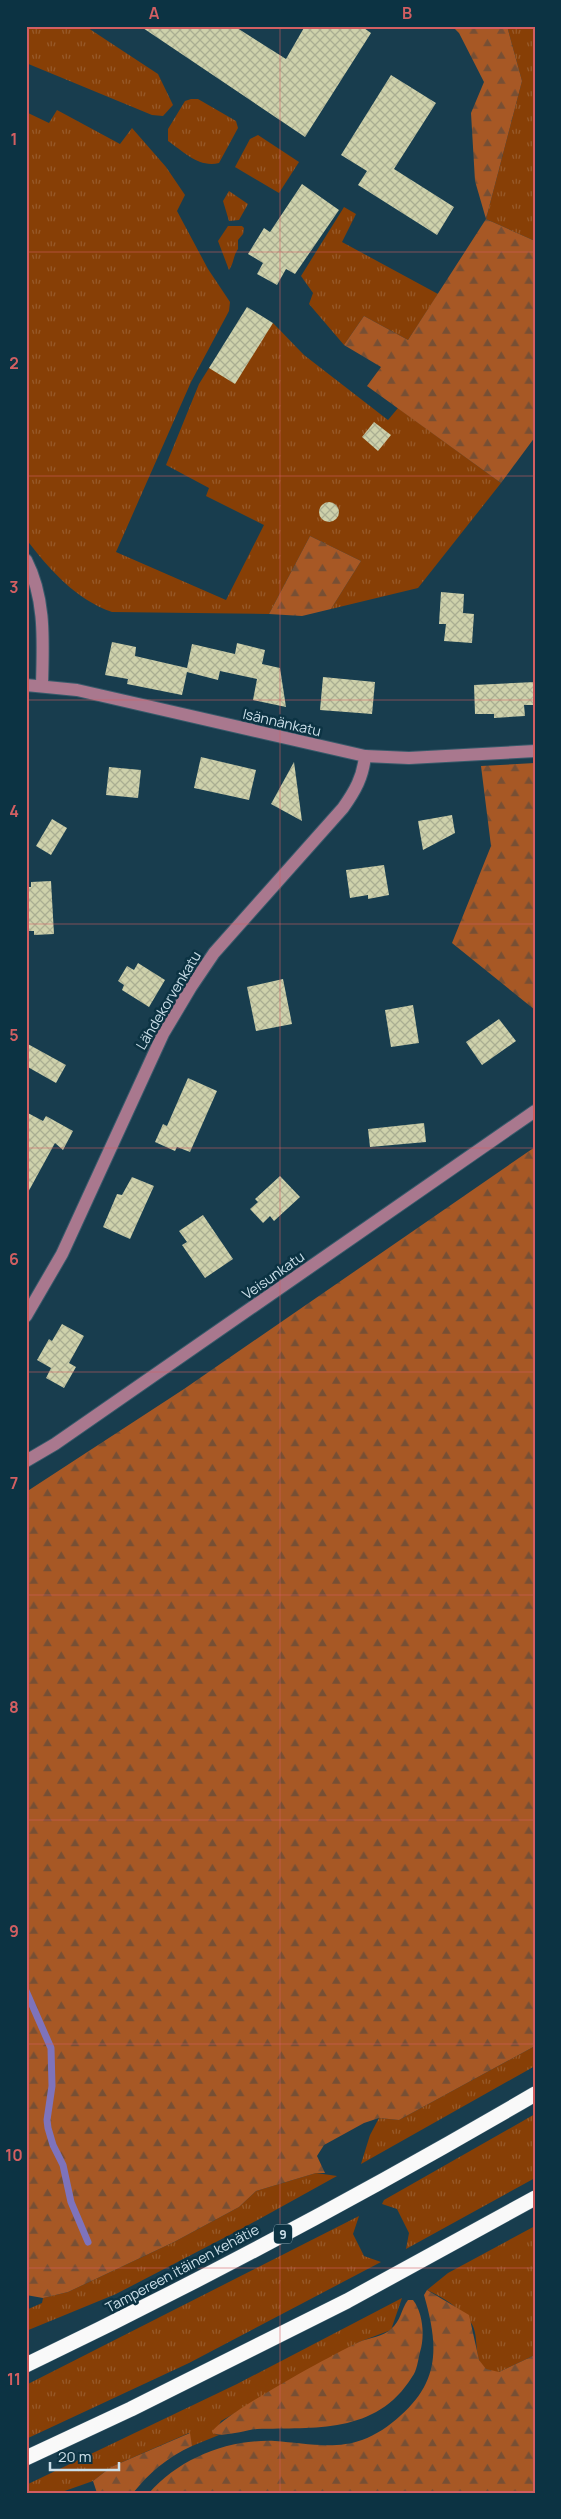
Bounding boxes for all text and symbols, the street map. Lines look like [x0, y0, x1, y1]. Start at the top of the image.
text: A [149, 2, 160, 24]
text: B [402, 2, 412, 24]
text: 1 [10, 128, 18, 150]
text: 2 [9, 352, 19, 374]
text: 3 [9, 576, 19, 598]
street label: Isännänkatu [241, 704, 323, 740]
text: 4 [9, 800, 19, 822]
street label: Lähdekorvenkatu [131, 947, 205, 1053]
text: 5 [9, 1024, 19, 1046]
street label: Veisunkatu [238, 1247, 308, 1303]
text: 6 [9, 1248, 19, 1270]
text: 7 [10, 1472, 18, 1494]
text: 8 [9, 1696, 19, 1718]
text: 9 [9, 1920, 19, 1942]
text: 10 [5, 2144, 23, 2166]
street label: Tampereen itäinen kehätie [102, 2219, 262, 2317]
road number: 9 [274, 2224, 292, 2244]
text: 11 [7, 2368, 21, 2390]
scale bar [50, 2439, 119, 2471]
text: 20 m [58, 2446, 91, 2467]

